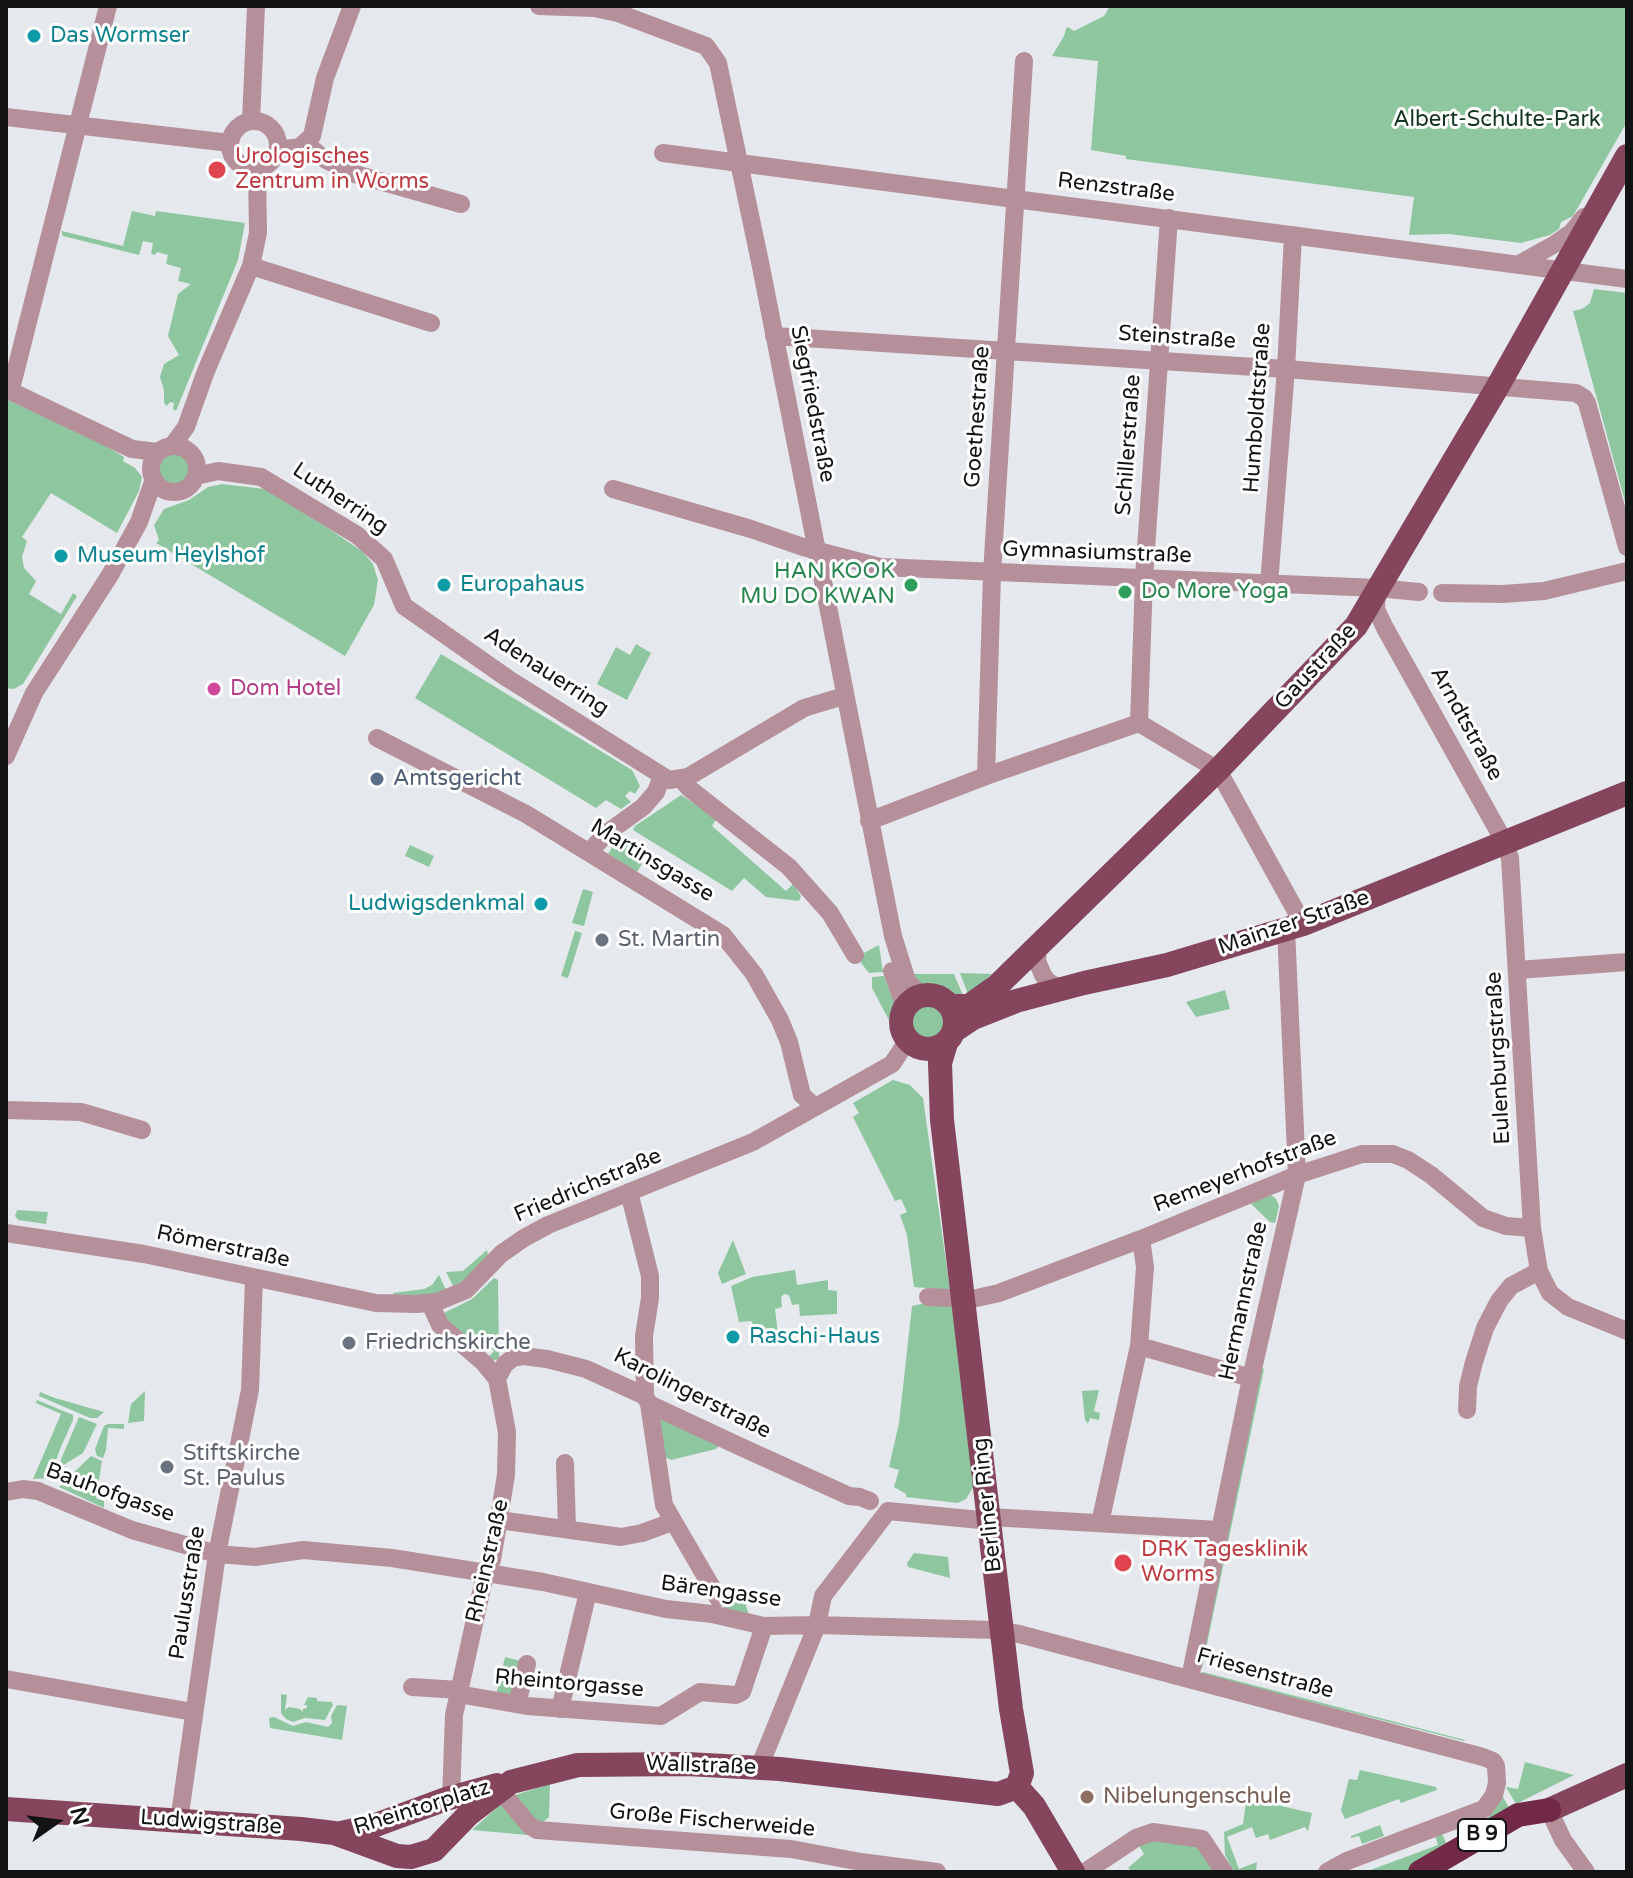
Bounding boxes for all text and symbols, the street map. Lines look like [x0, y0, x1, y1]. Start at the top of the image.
place label: Das Wormser [50, 23, 190, 49]
marker: Das Wormser [25, 27, 43, 45]
park label: Albert-Schulte-Park [1393, 107, 1601, 133]
place label: Urologisches Zentrum in Worms [235, 144, 429, 196]
marker: Urologisches Zentrum in Worms [206, 159, 228, 181]
street label: Renzstraße [1056, 168, 1176, 208]
street label: Steinstraße [1117, 321, 1237, 355]
street label: Humboldtstraße [1239, 322, 1277, 494]
street label: Siegfriedstraße [784, 323, 840, 485]
street label: Goethestraße [960, 345, 996, 489]
street label: Schillerstraße [1111, 374, 1147, 516]
street label: Lutherring [287, 457, 393, 541]
street label: Gymnasiumstraße [1002, 537, 1192, 569]
place label: Museum Heylshof [77, 543, 265, 569]
marker: Museum Heylshof [52, 547, 70, 565]
place label: HAN KOOK MU DO KWAN [740, 559, 895, 610]
place label: Europahaus [460, 572, 584, 598]
marker: Europahaus [435, 576, 453, 594]
marker: HAN KOOK MU DO KWAN [902, 576, 920, 594]
place label: Do More Yoga [1141, 579, 1289, 605]
marker: Do More Yoga [1116, 583, 1134, 601]
street label: Gaustraße [1270, 619, 1362, 715]
street label: Adenauerring [479, 622, 613, 722]
street label: Arndtstraße [1424, 663, 1508, 785]
place label: Dom Hotel [230, 676, 341, 702]
marker: Dom Hotel [205, 680, 223, 698]
place label: Amtsgericht [393, 766, 522, 792]
marker: Amtsgericht [368, 770, 386, 788]
street label: Martinsgasse [585, 814, 719, 908]
street label: Mainzer Straße [1215, 885, 1373, 961]
place label: Ludwigsdenkmal [348, 891, 525, 917]
marker: Ludwigsdenkmal [532, 895, 550, 913]
place label: St. Martin [618, 927, 720, 953]
marker: St. Martin [593, 931, 611, 949]
street label: Eulenburgstraße [1481, 971, 1517, 1145]
street label: Remeyerhofstraße [1150, 1125, 1340, 1219]
street label: Friedrichstraße [510, 1143, 666, 1229]
street label: Hermannstraße [1214, 1219, 1274, 1383]
street label: Römerstraße [154, 1220, 292, 1274]
place label: Raschi-Haus [749, 1324, 880, 1350]
marker: Raschi-Haus [724, 1328, 742, 1346]
place label: Friedrichskirche [365, 1330, 531, 1356]
marker: Friedrichskirche [340, 1334, 358, 1352]
street label: Karolingerstraße [609, 1343, 775, 1445]
street label: Berliner Ring [968, 1436, 1008, 1574]
place label: Stiftskirche St. Paulus [183, 1441, 300, 1492]
street label: Bauhofgasse [42, 1457, 178, 1529]
marker: Stiftskirche St. Paulus [158, 1458, 176, 1476]
street label: Rheinstraße [461, 1497, 515, 1625]
street label: Paulusstraße [164, 1524, 212, 1662]
place label: DRK Tagesklinik Worms [1141, 1537, 1308, 1588]
marker: DRK Tagesklinik Worms [1112, 1552, 1134, 1574]
street label: Bärengasse [659, 1570, 783, 1614]
street label: Friesenstraße [1193, 1643, 1337, 1705]
street label: Rheintorgasse [493, 1664, 645, 1704]
street label: Wallstraße [645, 1751, 757, 1781]
street label: Rheintorplatz [351, 1775, 493, 1841]
north arrow [16, 1782, 96, 1862]
place label: Nibelungenschule [1103, 1784, 1291, 1810]
marker: Nibelungenschule [1078, 1788, 1096, 1806]
street label: Große Fischerweide [608, 1799, 816, 1843]
text: N [65, 1804, 94, 1828]
street label: Ludwigstraße [139, 1805, 283, 1841]
road number: B 9 [1458, 1819, 1506, 1851]

